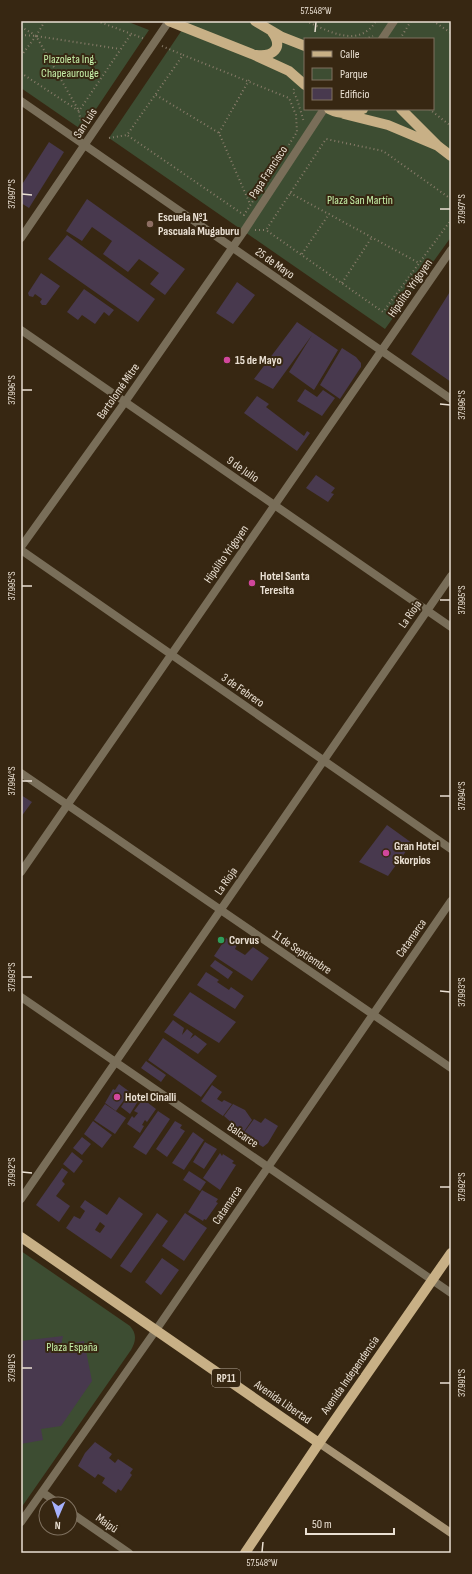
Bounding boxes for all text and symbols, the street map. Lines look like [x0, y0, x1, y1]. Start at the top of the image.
text: 57.548°W [301, 5, 332, 17]
legend [304, 38, 434, 110]
text: Calle [340, 47, 360, 62]
park label: Plazoleta Ing. Chapeaurouge [41, 52, 99, 81]
text: Parque [340, 67, 368, 82]
text: Edificio [340, 87, 369, 102]
street label: San Luis [70, 105, 101, 141]
street label: Papa Francisco [246, 143, 291, 201]
text: 37.997°S [6, 179, 18, 209]
park label: Plaza San Martín [327, 193, 393, 208]
text: 37.997°S [456, 194, 468, 224]
place label: Escuela Nº1 Pascuala Mugaburu [158, 210, 239, 239]
marker: Escuela Nº1 Pascuala Mugaburu [145, 219, 155, 229]
street label: 25 de Mayo [252, 244, 297, 282]
street label: Hipólito Yrigoyen [385, 256, 436, 320]
place label: 15 de Mayo [235, 353, 282, 368]
marker: 15 de Mayo [222, 355, 232, 365]
street label: Bartolomé Mitre [94, 360, 143, 422]
text: 37.996°S [6, 375, 18, 405]
text: 37.996°S [456, 390, 468, 420]
street label: 9 de Julio [224, 453, 262, 486]
street label: Hipólito Yrigoyen [201, 522, 252, 586]
place label: Hotel Santa Teresita [260, 569, 310, 598]
text: 37.995°S [6, 571, 18, 601]
marker: Hotel Santa Teresita [247, 578, 257, 588]
text: 37.995°S [456, 585, 468, 615]
street label: La Rioja [396, 597, 426, 631]
street label: 3 de Febrero [218, 670, 267, 711]
text: 37.994°S [6, 767, 18, 795]
text: 37.994°S [456, 782, 468, 810]
place label: Gran Hotel Skorpios [394, 839, 439, 868]
marker: Gran Hotel Skorpios [381, 848, 391, 858]
street label: La Rioja [212, 864, 242, 898]
street label: Catamarca [393, 916, 430, 960]
street label: 11 de Septiembre [269, 927, 334, 978]
place label: Corvus [229, 933, 259, 948]
marker: Corvus [216, 935, 226, 945]
text: 37.993°S [6, 962, 18, 992]
text: 37.993°S [456, 977, 468, 1007]
place label: Hotel Cinalli [125, 1090, 176, 1105]
marker: Hotel Cinalli [112, 1092, 122, 1102]
street label: Balcarce [224, 1120, 261, 1151]
text: 37.992°S [6, 1157, 18, 1187]
text: 37.992°S [456, 1172, 468, 1202]
street label: Catamarca [209, 1183, 246, 1227]
street label: Avenida Independencia [317, 1333, 383, 1418]
park label: Plaza España [46, 1340, 98, 1355]
text: 37.991°S [6, 1354, 18, 1382]
road number: RP11 [212, 1369, 240, 1387]
text: 37.991°S [456, 1369, 468, 1397]
street label: Avenida Libertad [250, 1377, 314, 1428]
north arrow [38, 1496, 78, 1536]
street label: Maipú [93, 1510, 121, 1536]
scale bar [306, 1510, 394, 1536]
text: 50 m [312, 1517, 332, 1532]
text: N [54, 1519, 61, 1532]
text: 57.548°W [247, 1557, 278, 1569]

